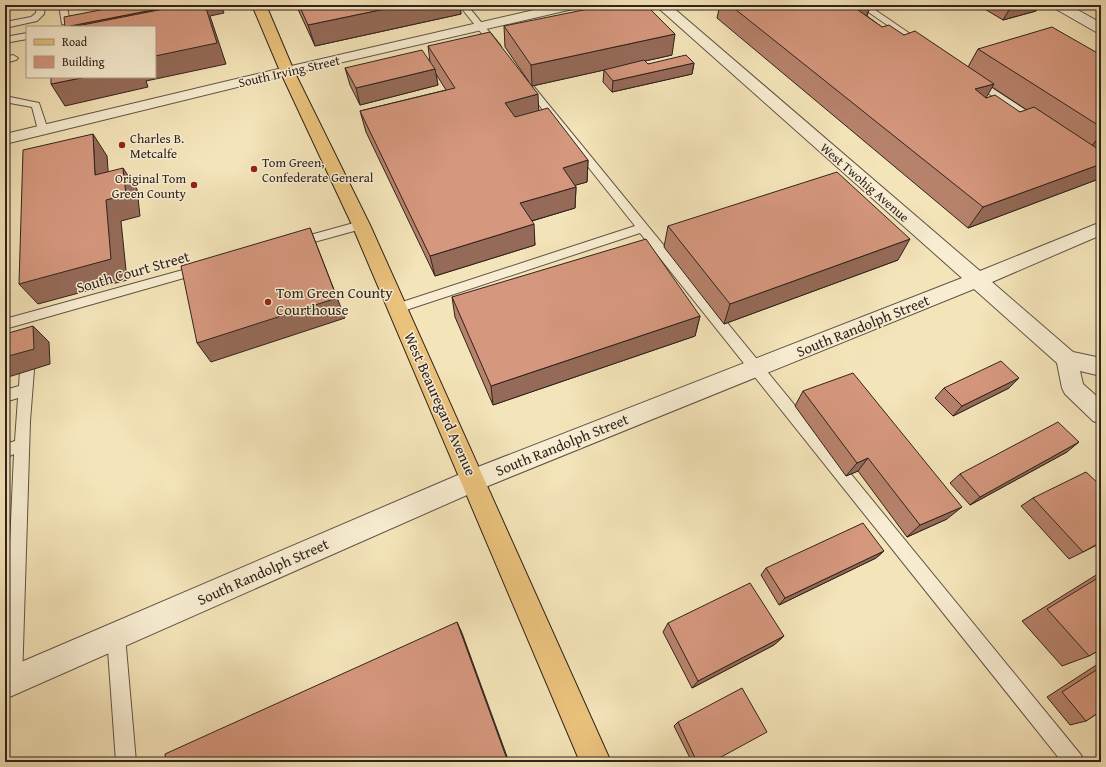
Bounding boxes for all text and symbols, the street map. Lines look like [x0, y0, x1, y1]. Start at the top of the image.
legend [26, 26, 156, 78]
text: Road [62, 33, 88, 50]
street label: South Irving Street [236, 50, 342, 92]
text: Building [62, 53, 105, 70]
place label: Charles B. Metcalfe [130, 129, 184, 163]
street label: West Twohig Avenue [816, 138, 913, 226]
marker: Charles B. Metcalfe [117, 140, 127, 150]
place label: Tom Green, Confederate General [262, 153, 374, 187]
marker: Tom Green, Confederate General [249, 164, 259, 174]
place label: Original Tom Green County [112, 169, 187, 203]
marker: Original Tom Green County [189, 180, 199, 190]
street label: South Court Street [74, 245, 193, 298]
place label: Tom Green County Courthouse [276, 282, 393, 320]
street label: South Randolph Street [793, 289, 933, 362]
marker: Tom Green County Courthouse [263, 297, 273, 307]
street label: West Beauregard Avenue [399, 328, 482, 479]
street label: South Randolph Street [492, 408, 632, 481]
street label: South Randolph Street [194, 533, 333, 610]

